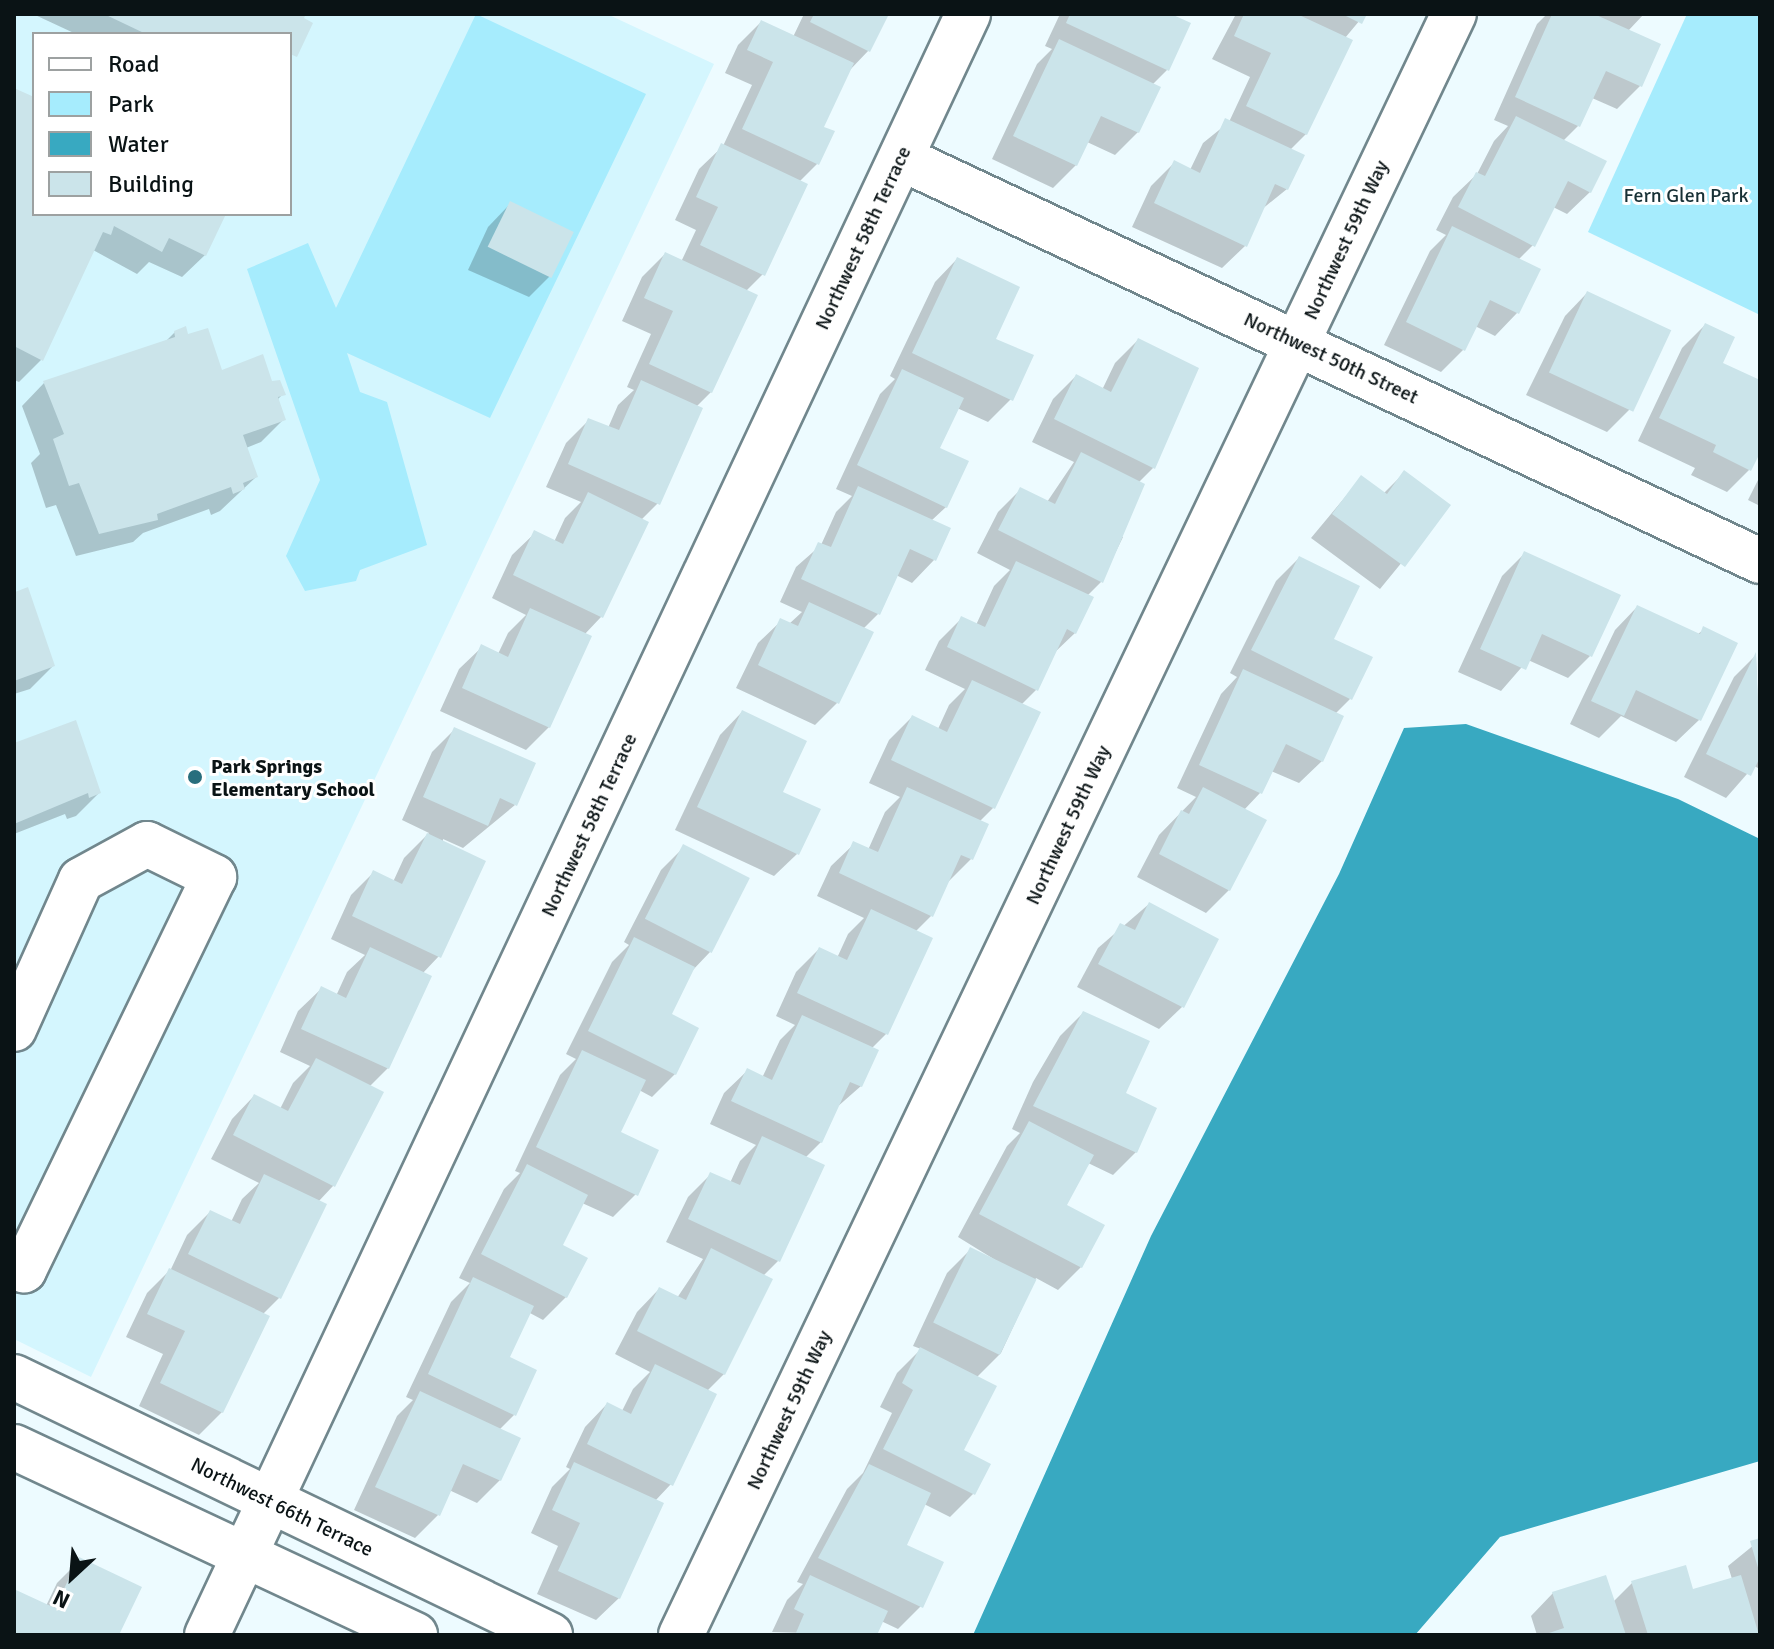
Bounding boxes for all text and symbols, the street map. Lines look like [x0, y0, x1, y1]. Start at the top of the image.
legend [32, 32, 292, 216]
text: Road [108, 49, 159, 79]
text: Park [108, 89, 154, 119]
text: Water [108, 129, 168, 159]
street label: Northwest 58th Terrace [810, 142, 916, 334]
street label: Northwest 59th Way [1299, 156, 1393, 324]
text: Building [108, 169, 194, 199]
park label: Fern Glen Park [1624, 183, 1748, 207]
street label: Northwest 50th Street [1240, 307, 1422, 409]
street label: Northwest 58th Terrace [536, 729, 642, 921]
street label: Northwest 59th Way [1021, 741, 1115, 909]
place label: Park Springs Elementary School [211, 754, 375, 801]
marker: Park Springs Elementary School [186, 768, 204, 786]
street label: Northwest 59th Way [742, 1326, 836, 1494]
street label: Northwest 66th Terrace [187, 1452, 377, 1562]
north arrow [32, 1537, 112, 1617]
text: N [48, 1584, 74, 1615]

